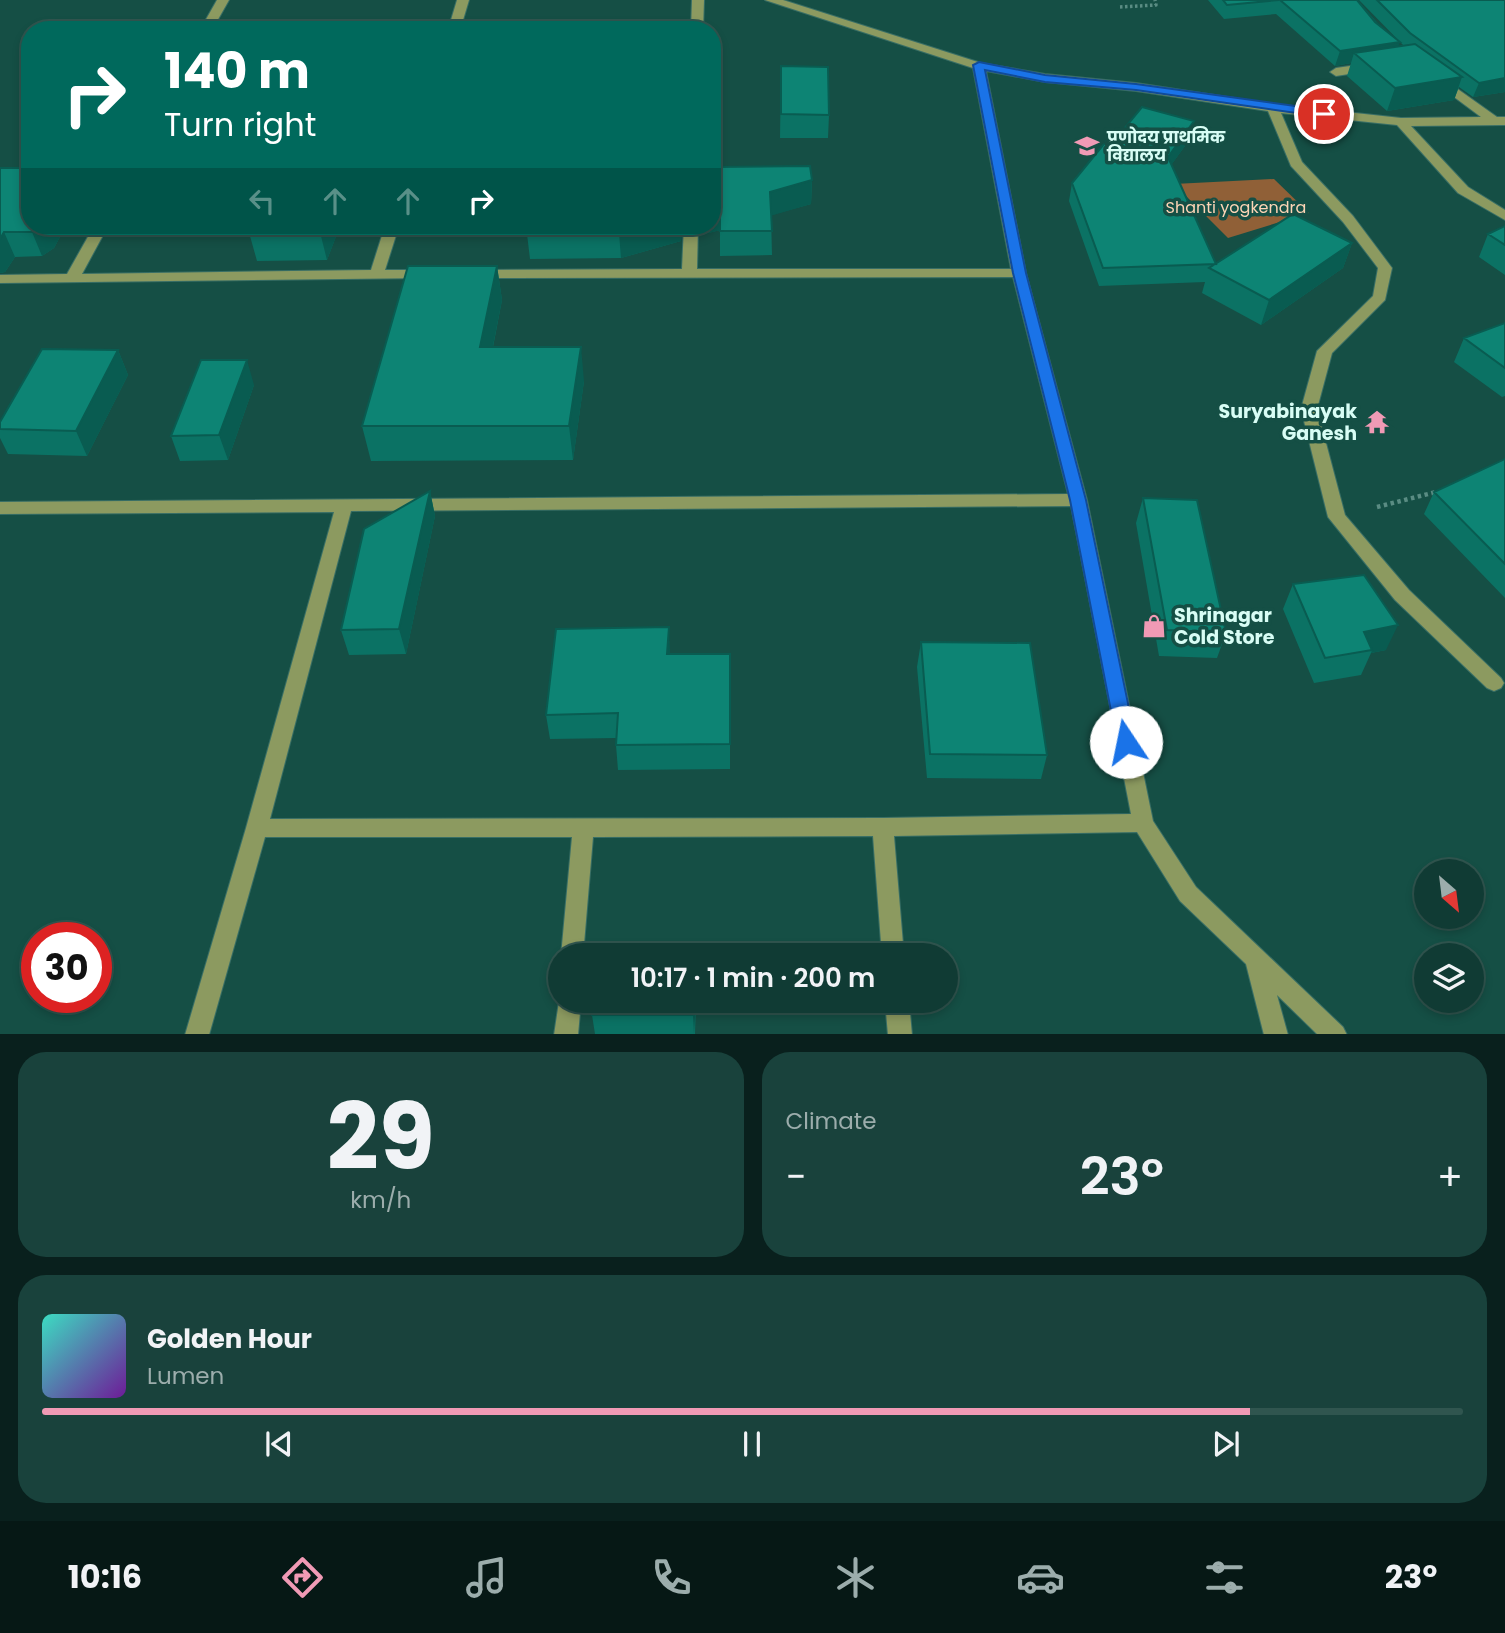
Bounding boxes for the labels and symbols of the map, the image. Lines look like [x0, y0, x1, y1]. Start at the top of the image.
pin [1294, 84, 1354, 144]
place label: प्रणोदय प्राथमिक विद्यालय [1106, 126, 1226, 167]
school or university icon: प्रणोदय प्राथमिक विद्यालय [1073, 132, 1101, 160]
park label: Shanti yogkendra [1166, 196, 1306, 219]
place label: Suryabinayak Ganesh [1219, 398, 1357, 447]
temple icon: Suryabinayak Ganesh [1363, 408, 1391, 436]
place label: Shrinagar Cold Store [1174, 602, 1275, 651]
shop icon: Shrinagar Cold Store [1140, 612, 1168, 640]
position arrow [1089, 705, 1163, 779]
north arrow [1414, 859, 1484, 929]
speed limit sign: 30 [21, 922, 112, 1013]

